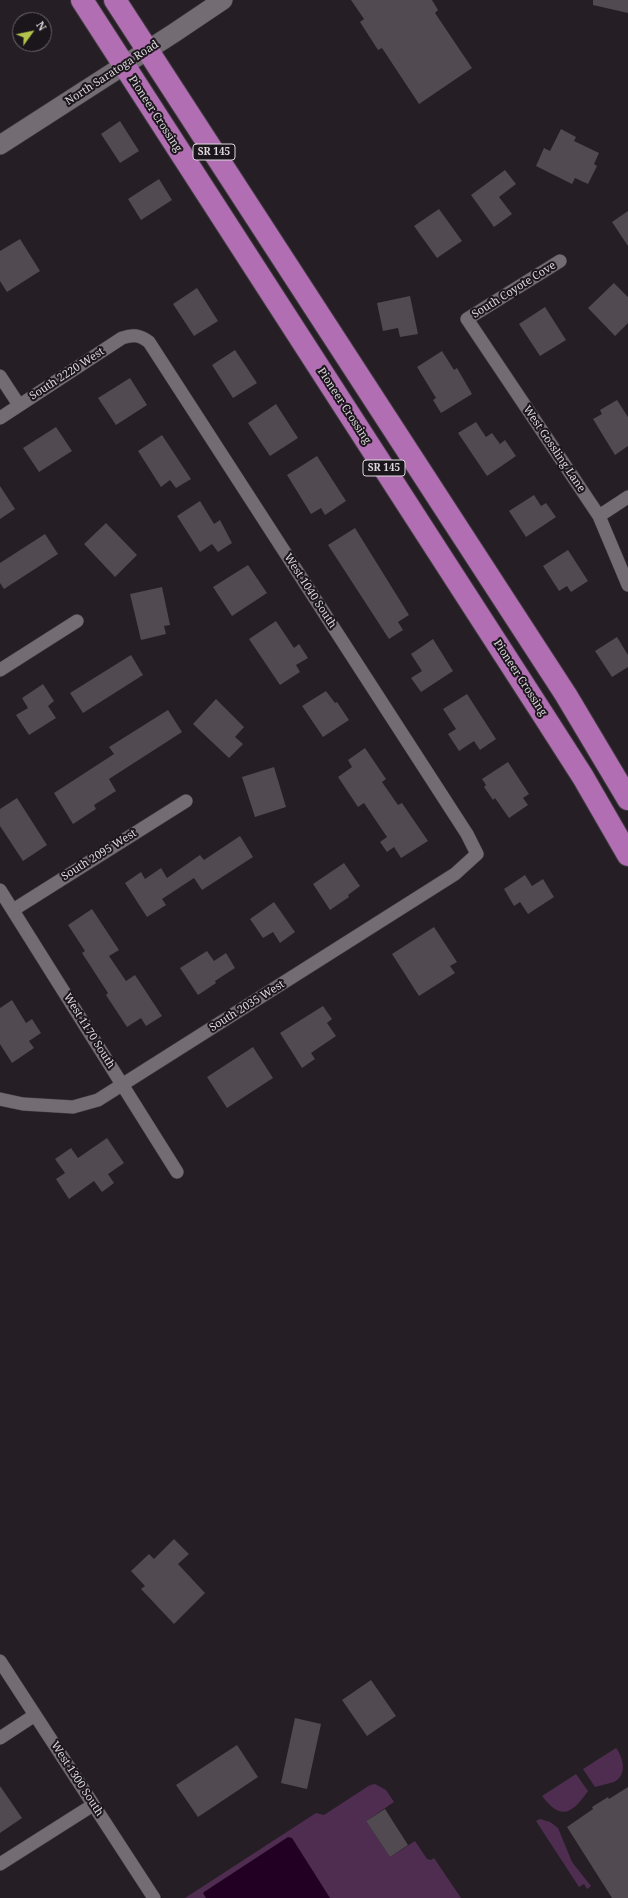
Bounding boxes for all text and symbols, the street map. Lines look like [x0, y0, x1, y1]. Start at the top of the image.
north arrow [12, 12, 52, 52]
text: N [33, 18, 50, 33]
street label: North Saratoga Road [63, 38, 161, 108]
street label: Pioneer Crossing [125, 73, 185, 155]
road number: SR 145 [193, 144, 235, 160]
street label: South Coyote Cove [470, 259, 558, 321]
street label: South 2220 West [27, 345, 107, 403]
street label: Pioneer Crossing [314, 365, 374, 447]
street label: West Gossling Lane [520, 403, 588, 495]
road number: SR 145 [363, 460, 405, 476]
street label: West 1040 South [281, 551, 339, 631]
street label: Pioneer Crossing [490, 637, 550, 719]
street label: South 2095 West [59, 827, 139, 883]
street label: South 2035 West [207, 978, 287, 1034]
street label: West 1170 South [61, 991, 117, 1071]
street label: West 1300 South [48, 1739, 106, 1819]

